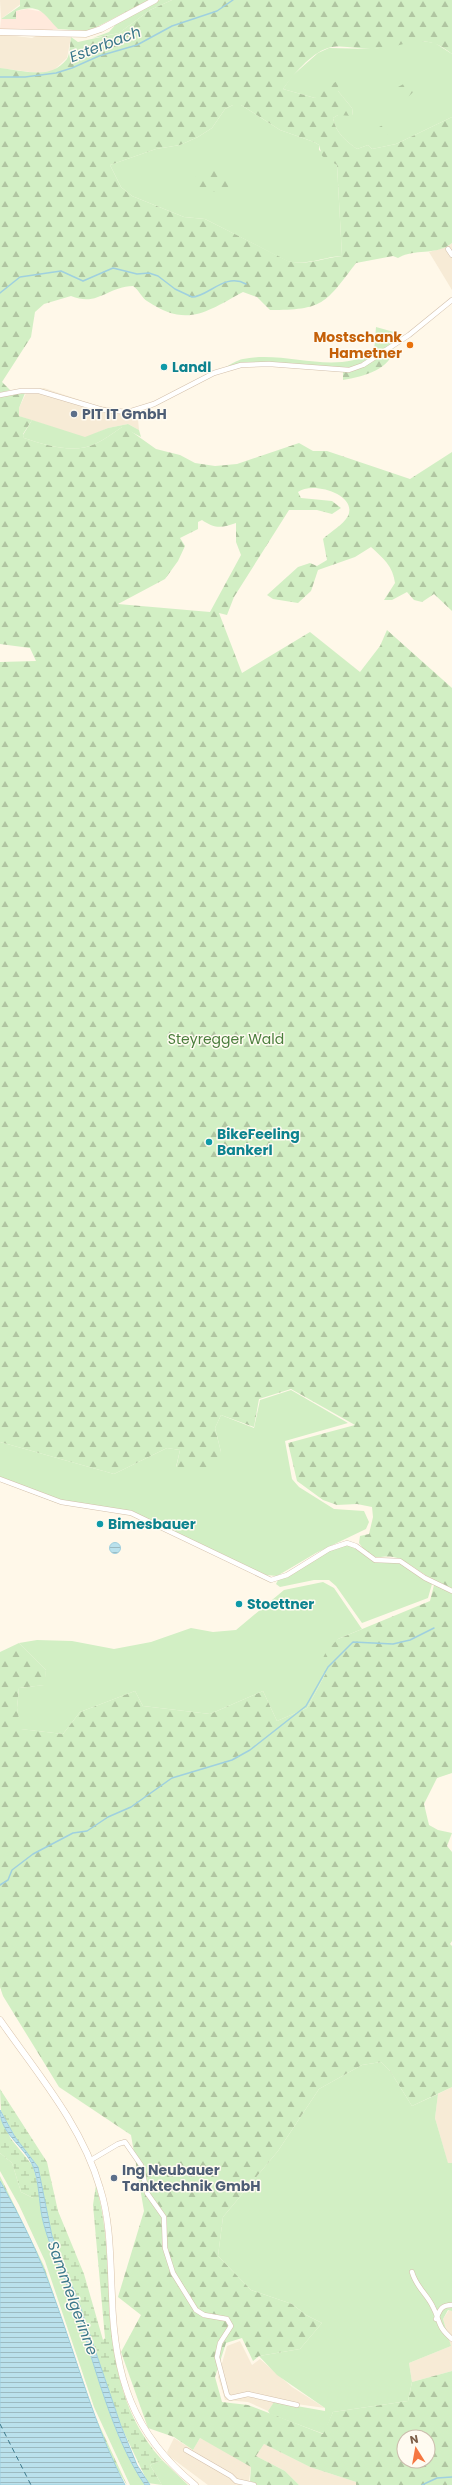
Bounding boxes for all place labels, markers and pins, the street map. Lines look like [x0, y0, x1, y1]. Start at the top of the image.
place label: Mostschank Hametner [313, 327, 402, 363]
marker: Mostschank Hametner [405, 340, 415, 350]
place label: Landl [172, 357, 211, 377]
marker: Landl [159, 362, 169, 372]
place label: PIT IT GmbH [82, 404, 167, 424]
marker: PIT IT GmbH [69, 409, 79, 419]
place label: BikeFeeling Bankerl [217, 1124, 300, 1160]
marker: BikeFeeling Bankerl [204, 1137, 214, 1147]
place label: Bimesbauer [108, 1514, 196, 1534]
marker: Bimesbauer [95, 1519, 105, 1529]
place label: Stoettner [247, 1594, 314, 1614]
marker: Stoettner [234, 1599, 244, 1609]
place label: Ing Neubauer Tanktechnik GmbH [122, 2160, 261, 2196]
marker: Ing Neubauer Tanktechnik GmbH [109, 2173, 119, 2183]

